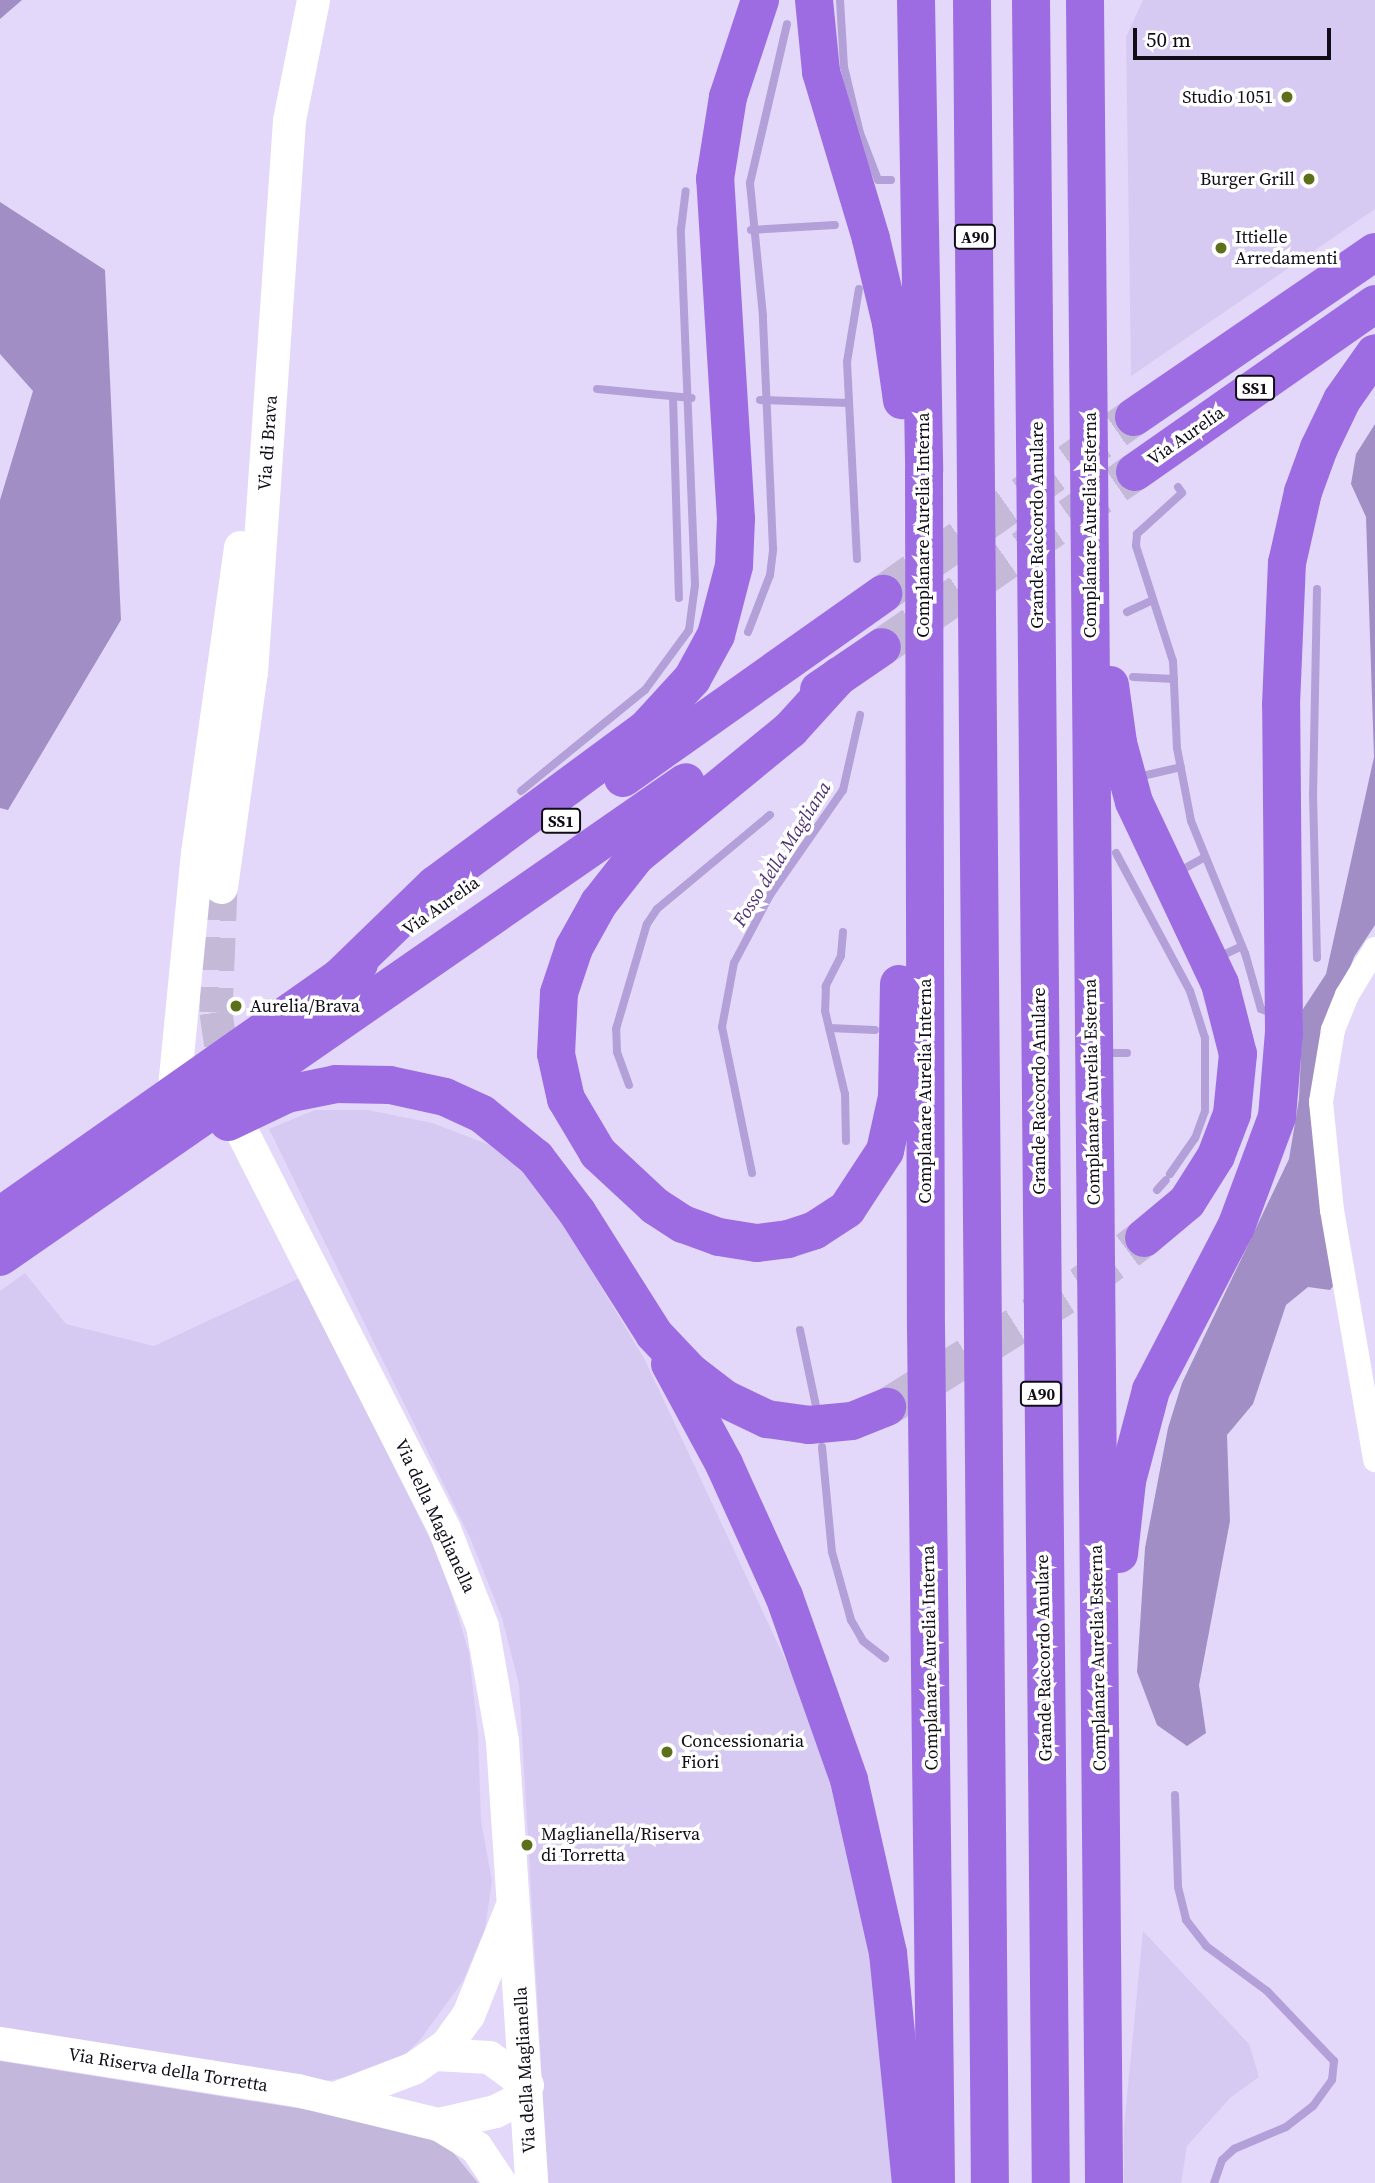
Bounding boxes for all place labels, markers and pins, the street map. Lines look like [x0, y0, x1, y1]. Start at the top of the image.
place label: Studio 1051 [1182, 86, 1273, 108]
marker: Studio 1051 [1279, 89, 1295, 105]
place label: Burger Grill [1200, 168, 1295, 190]
marker: Burger Grill [1301, 171, 1317, 187]
place label: Ittielle Arredamenti [1235, 227, 1338, 270]
marker: Ittielle Arredamenti [1213, 240, 1229, 256]
place label: Aurelia/Brava [250, 995, 360, 1017]
marker: Aurelia/Brava [228, 998, 244, 1014]
place label: Concessionaria Fiori [681, 1731, 804, 1774]
marker: Concessionaria Fiori [659, 1744, 675, 1760]
place label: Maglianella/Riserva di Torretta [541, 1824, 700, 1867]
marker: Maglianella/Riserva di Torretta [519, 1837, 535, 1853]

